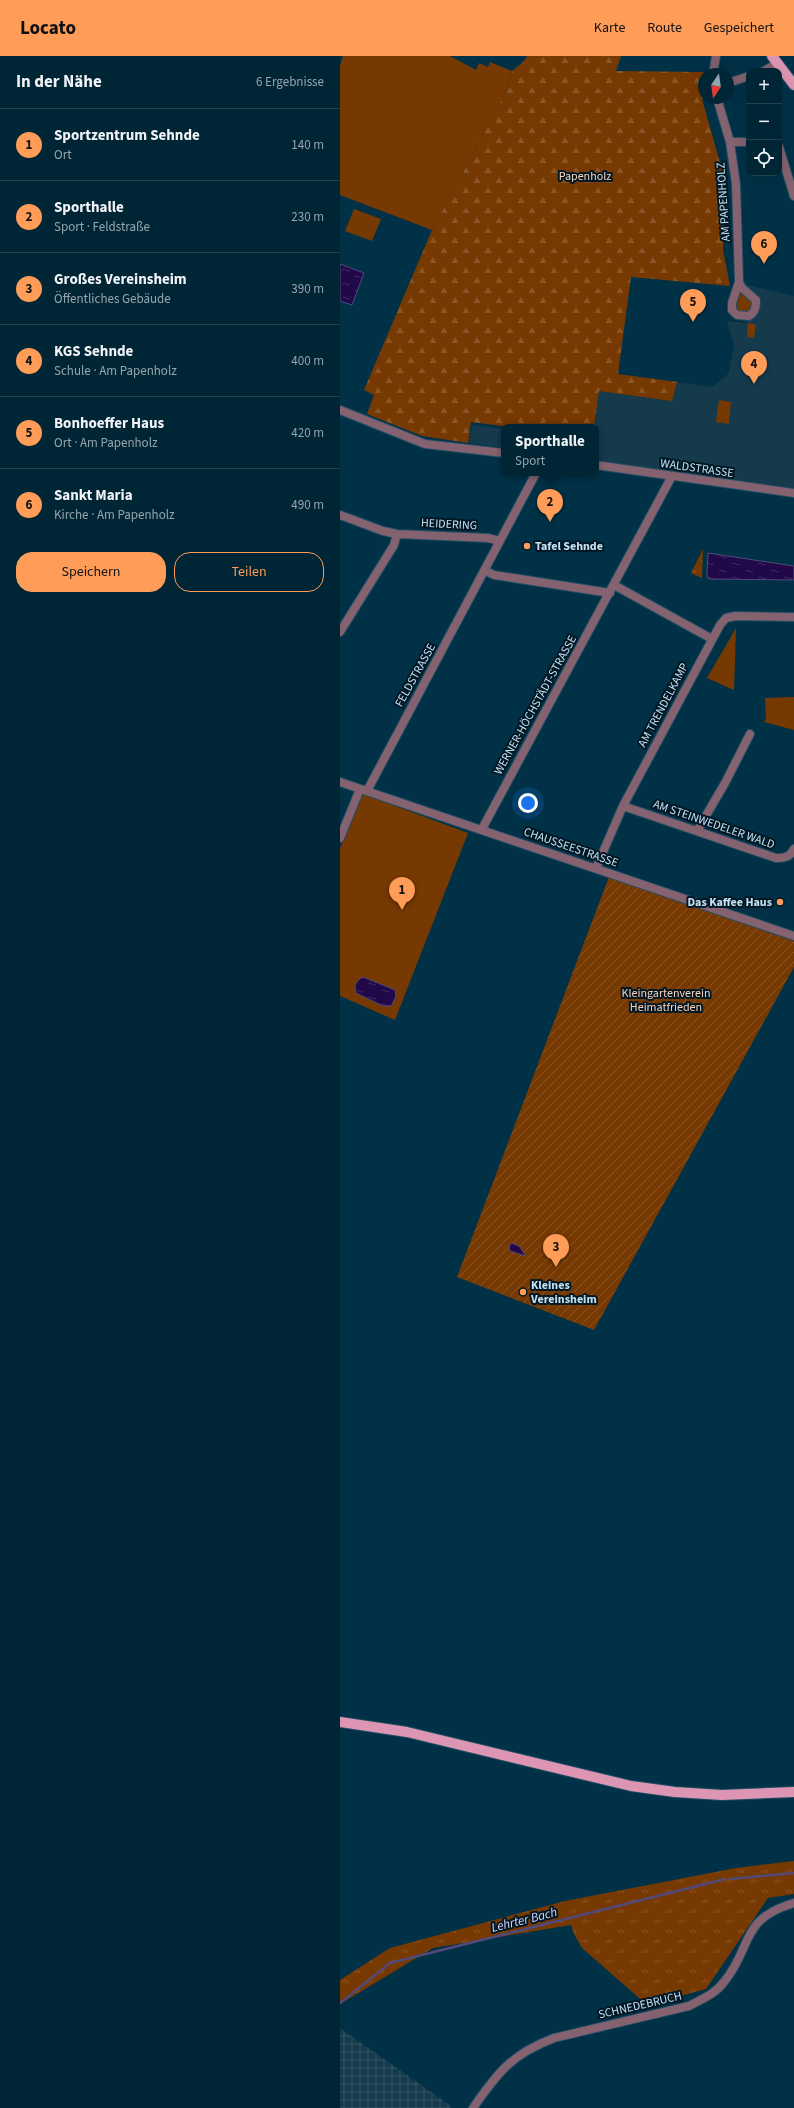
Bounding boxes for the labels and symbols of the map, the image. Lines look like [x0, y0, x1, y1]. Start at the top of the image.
north arrow [698, 68, 734, 104]
street label: AM PAPENHOLZ [712, 162, 735, 242]
park label: Papenholz [559, 168, 611, 185]
pin: 6 [751, 231, 777, 264]
pin: 5 [680, 289, 706, 322]
pin: 4 [741, 351, 767, 384]
street label: WALDSTRASSE [659, 455, 735, 482]
pin: 2 [537, 489, 563, 522]
street label: HEIDERING [420, 515, 477, 534]
place label: Tafel Sehnde [535, 538, 603, 555]
marker: Tafel Sehnde [522, 541, 532, 551]
street label: WERNER-HÖCHSTÄDT-STRASSE [490, 632, 581, 778]
street label: FELDSTRASSE [391, 640, 440, 710]
street label: AM TRENDELKAMP [634, 660, 693, 750]
your location [518, 793, 538, 813]
street label: AM STEINWEDELER WALD [651, 796, 777, 853]
street label: CHAUSSEESTRASSE [521, 823, 620, 872]
pin: 1 [389, 877, 415, 910]
place label: Das Kaffee Haus [688, 894, 772, 911]
marker: Das Kaffee Haus [775, 897, 785, 907]
park label: Kleingartenverein Heimatfrieden [622, 985, 710, 1016]
pin: 3 [543, 1234, 569, 1267]
place label: Kleines Vereinsheim [530, 1277, 597, 1308]
marker: Kleines Vereinsheim [518, 1287, 528, 1297]
water label: Lehrter Bach [489, 1903, 559, 1937]
street label: SCHNEDEBRUCH [597, 1988, 684, 2023]

